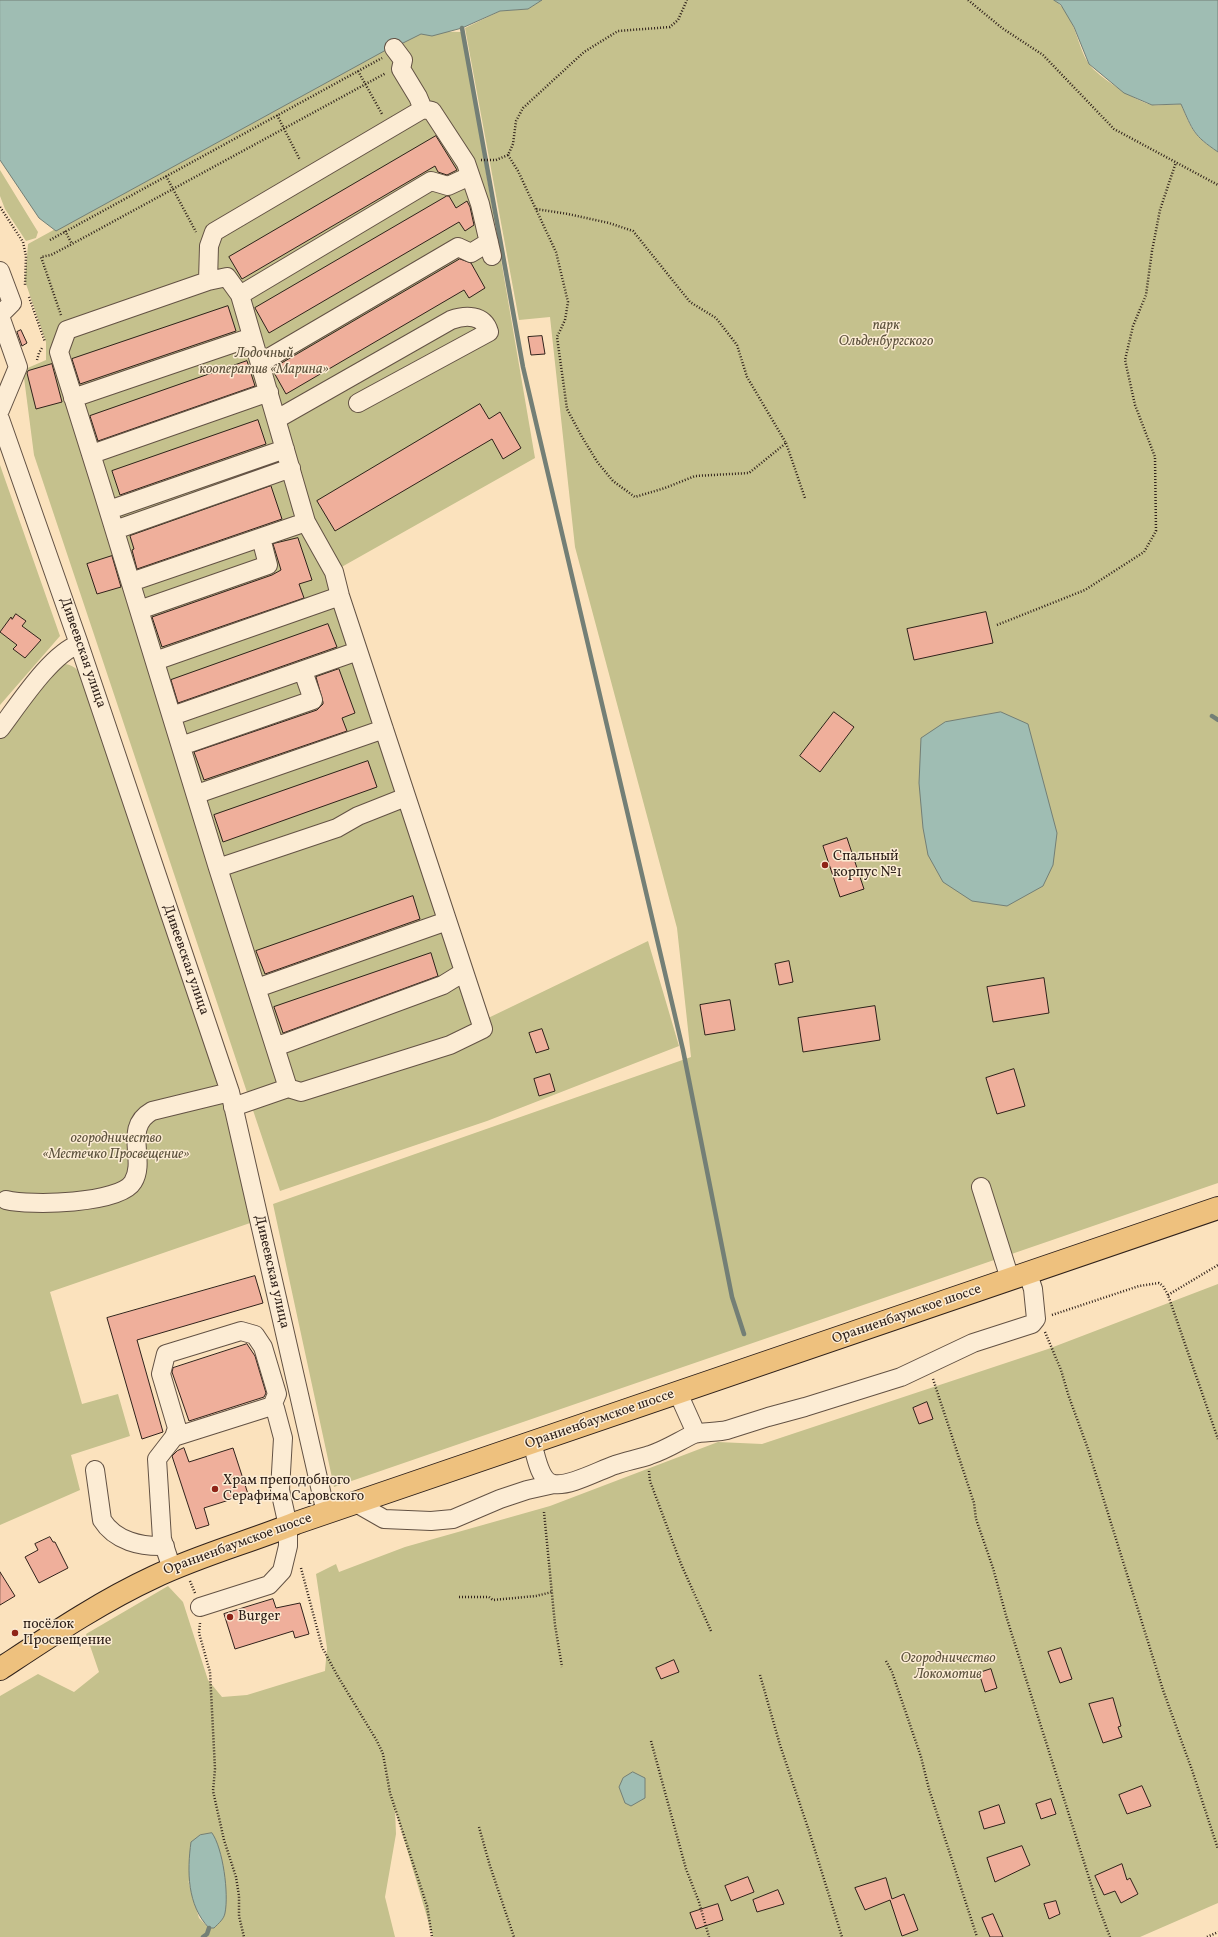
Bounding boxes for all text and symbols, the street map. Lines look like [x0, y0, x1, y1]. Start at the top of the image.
park label: парк Ольденбургского [839, 318, 933, 350]
park label: Лодочный кооператив «Марина» [199, 346, 329, 378]
street label: Дивеевская улица [55, 595, 109, 711]
place label: Спальный корпус №1 [833, 849, 902, 882]
marker: Спальный корпус №1 [820, 860, 830, 870]
street label: Дивеевская улица [158, 902, 212, 1018]
park label: огородничество «Местечко Просвещение» [42, 1131, 190, 1164]
street label: Дивеевская улица [250, 1214, 292, 1330]
street label: Ораниенбаумское шоссе [830, 1282, 984, 1348]
street label: Ораниенбаумское шоссе [523, 1387, 677, 1453]
place label: Храм преподобного Серафима Саровского [223, 1473, 364, 1506]
marker: Храм преподобного Серафима Саровского [210, 1484, 220, 1494]
street label: Ораниенбаумское шоссе [162, 1510, 314, 1580]
place label: Burger [238, 1609, 280, 1625]
marker: Burger [225, 1612, 235, 1622]
place label: посёлок Просвещение [23, 1617, 111, 1650]
marker: посёлок Просвещение [10, 1628, 20, 1638]
park label: Огородничество Локомотив [900, 1651, 996, 1684]

